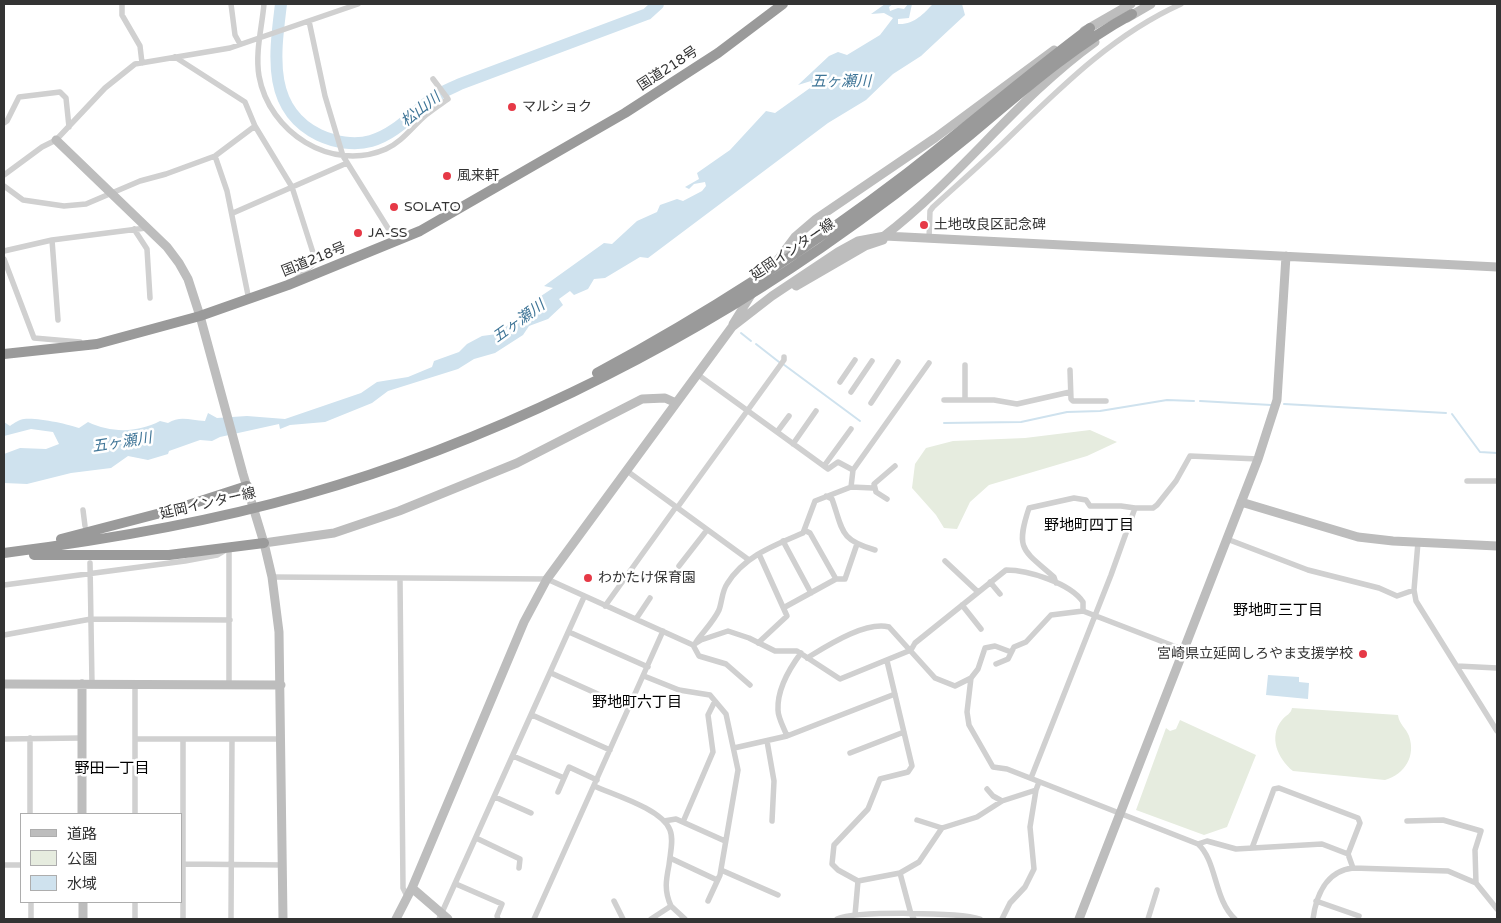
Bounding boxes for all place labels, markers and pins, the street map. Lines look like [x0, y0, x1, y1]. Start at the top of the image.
place label: マルショク [522, 99, 592, 115]
marker: マルショク [506, 101, 518, 113]
place label: 風来軒 [457, 168, 499, 184]
marker: 風来軒 [441, 170, 453, 182]
place label: SOLATO [404, 199, 461, 215]
marker: SOLATO [388, 201, 400, 213]
place label: 土地改良区記念碑 [934, 217, 1046, 233]
marker: 土地改良区記念碑 [918, 219, 930, 231]
place label: JA-SS [368, 225, 407, 241]
marker: JA-SS [352, 227, 364, 239]
place label: わかたけ保育園 [598, 570, 696, 586]
marker: わかたけ保育園 [582, 572, 594, 584]
place label: 宮崎県立延岡しろやま支援学校 [1157, 646, 1353, 662]
marker: 宮崎県立延岡しろやま支援学校 [1357, 648, 1369, 660]

